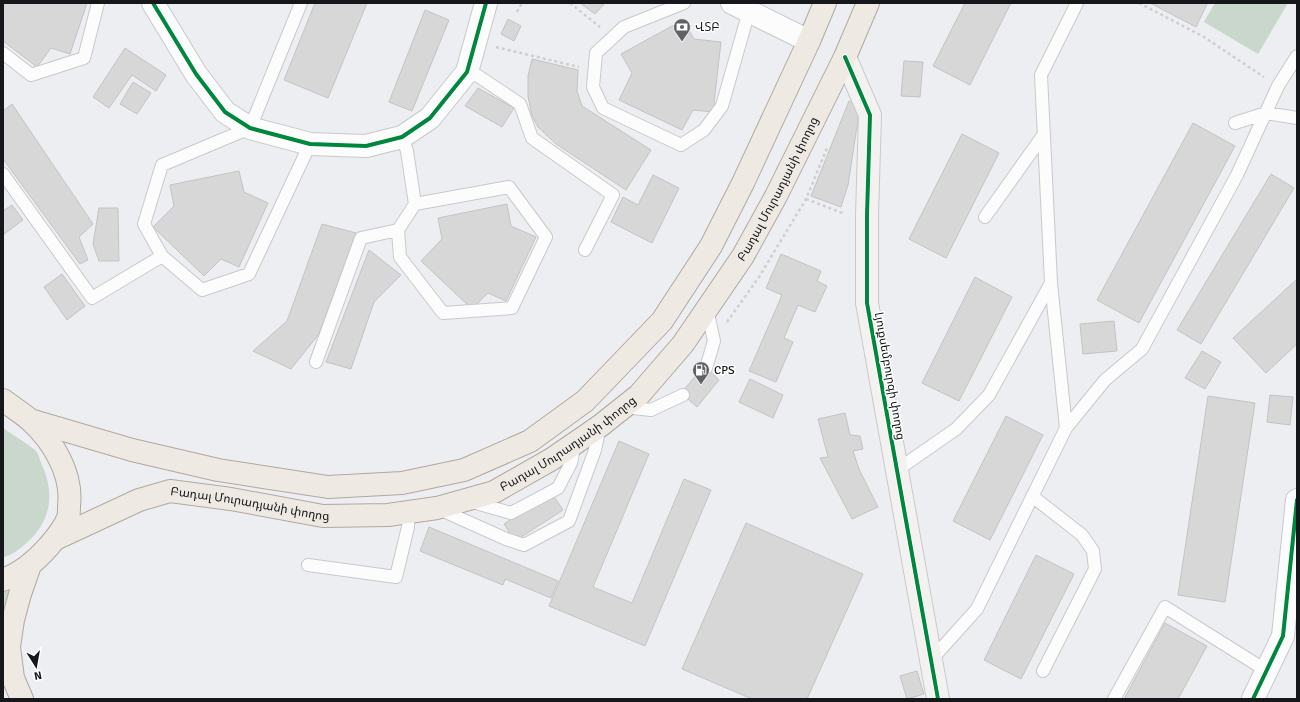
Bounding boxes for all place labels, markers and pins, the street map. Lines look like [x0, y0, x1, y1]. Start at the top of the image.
bank icon: ՎՏԲ [672, 17, 692, 42]
place label: ՎՏԲ [695, 20, 720, 35]
fuel station icon: CPS [691, 360, 711, 385]
place label: CPS [714, 363, 735, 378]

